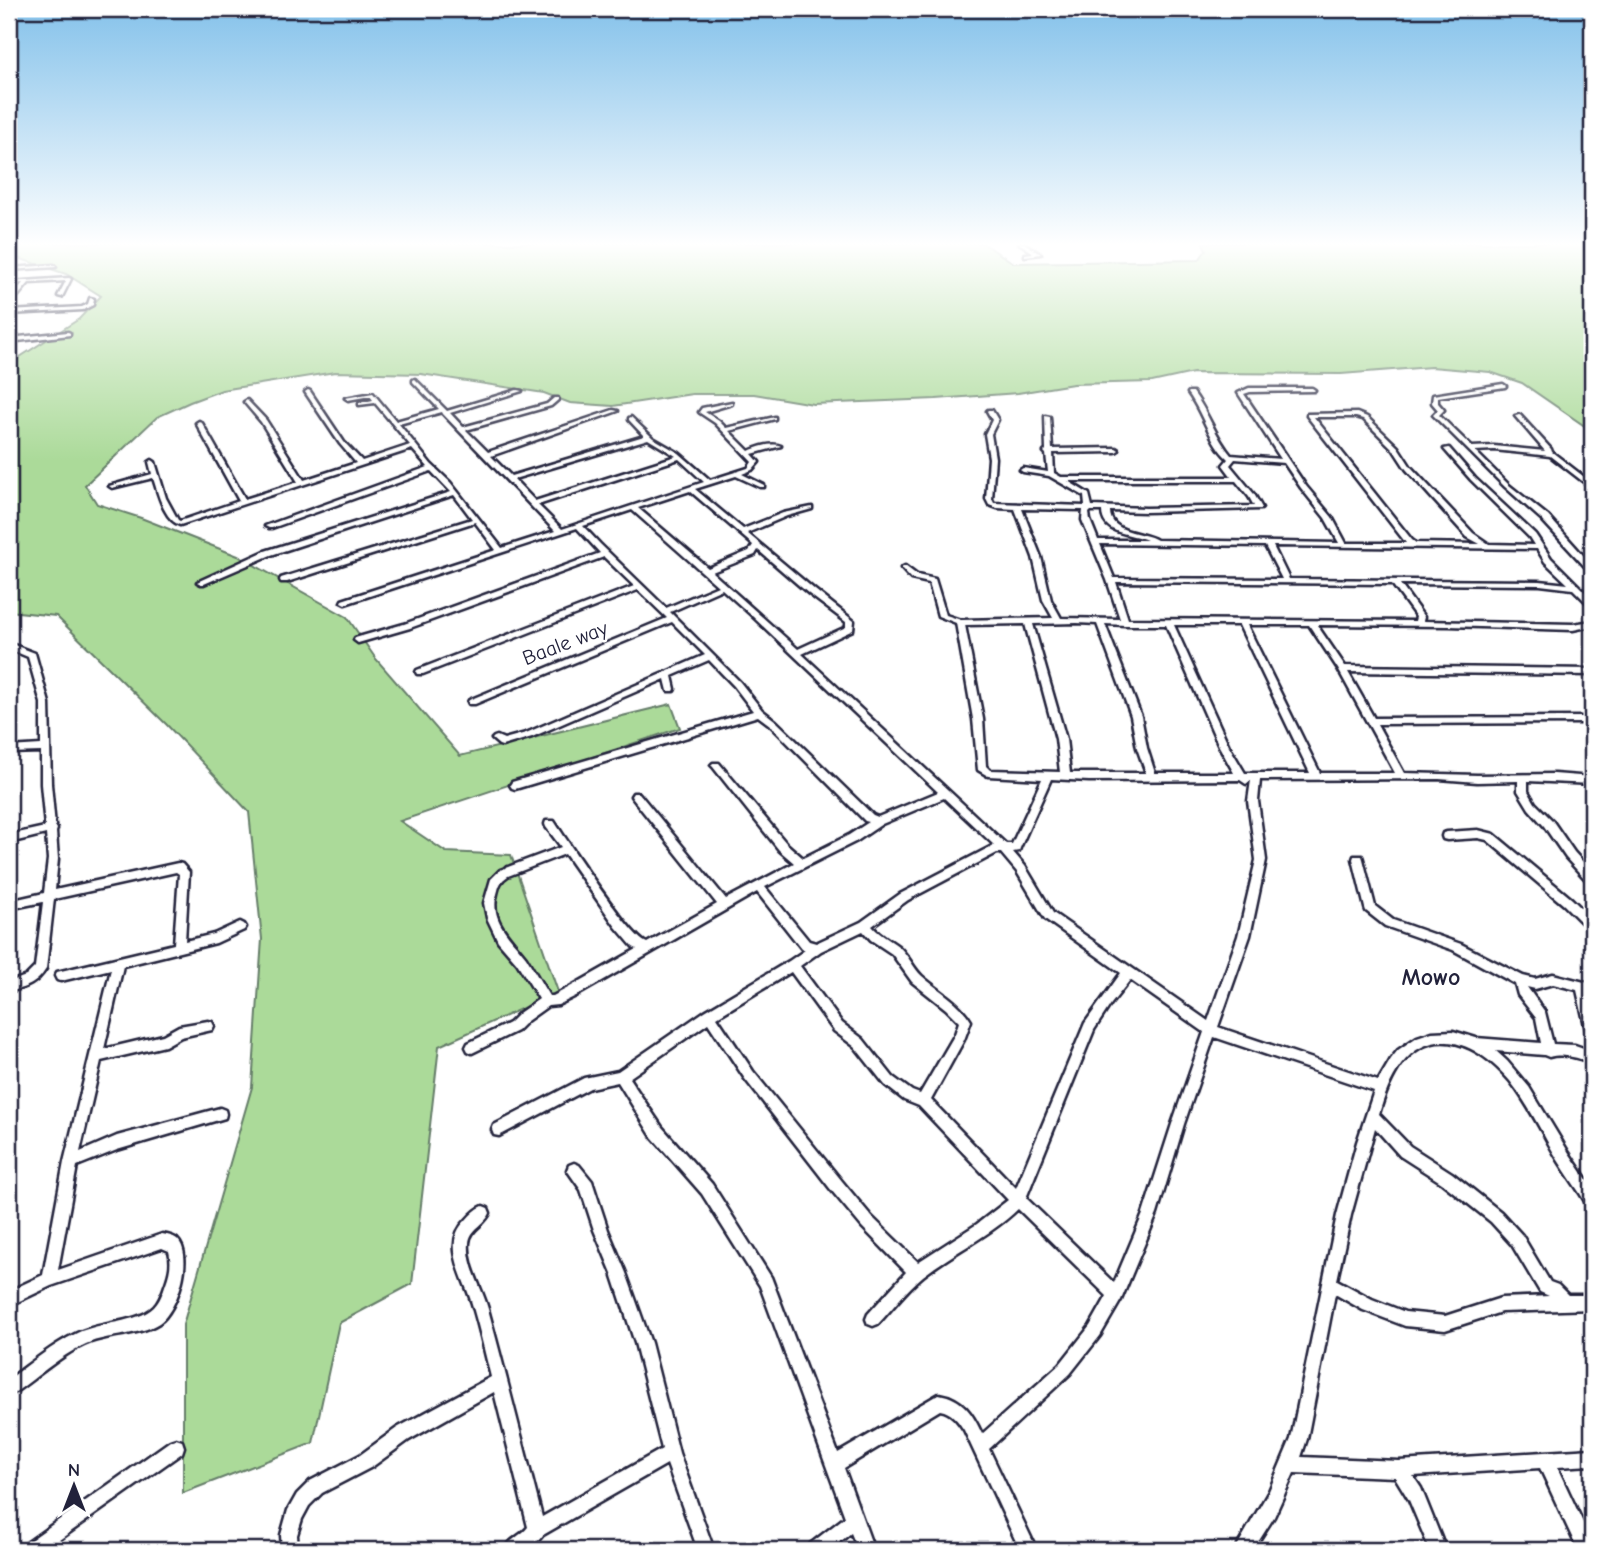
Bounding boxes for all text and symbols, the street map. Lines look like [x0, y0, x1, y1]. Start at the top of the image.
street label: Baale way [519, 616, 612, 670]
district label: Mowo [1401, 963, 1461, 991]
north arrow [38, 1450, 108, 1520]
text: N [68, 1459, 80, 1481]

